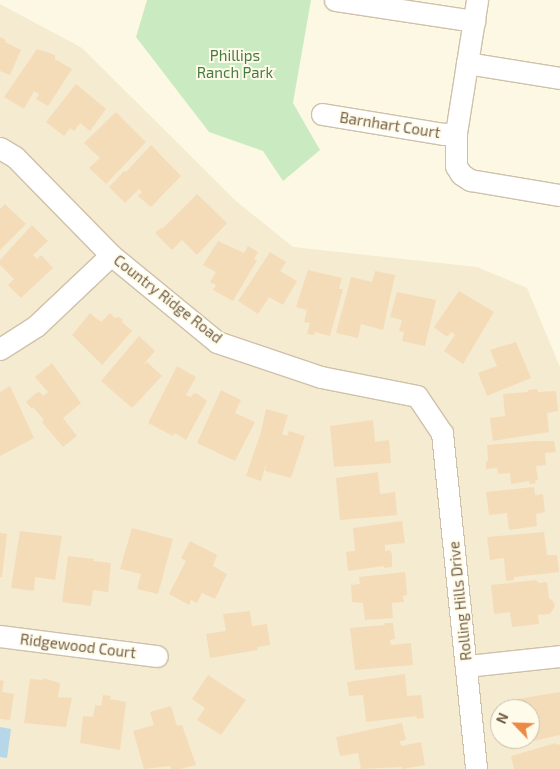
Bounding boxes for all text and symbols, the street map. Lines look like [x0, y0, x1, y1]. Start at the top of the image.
park label: Phillips Ranch Park [197, 46, 273, 81]
street label: Barnhart Court [338, 108, 442, 142]
street label: Country Ridge Road [110, 251, 226, 347]
street label: Rolling Hills Drive [445, 540, 475, 662]
street label: Ridgewood Court [19, 630, 137, 662]
north arrow [490, 699, 540, 749]
text: N [492, 710, 512, 726]

